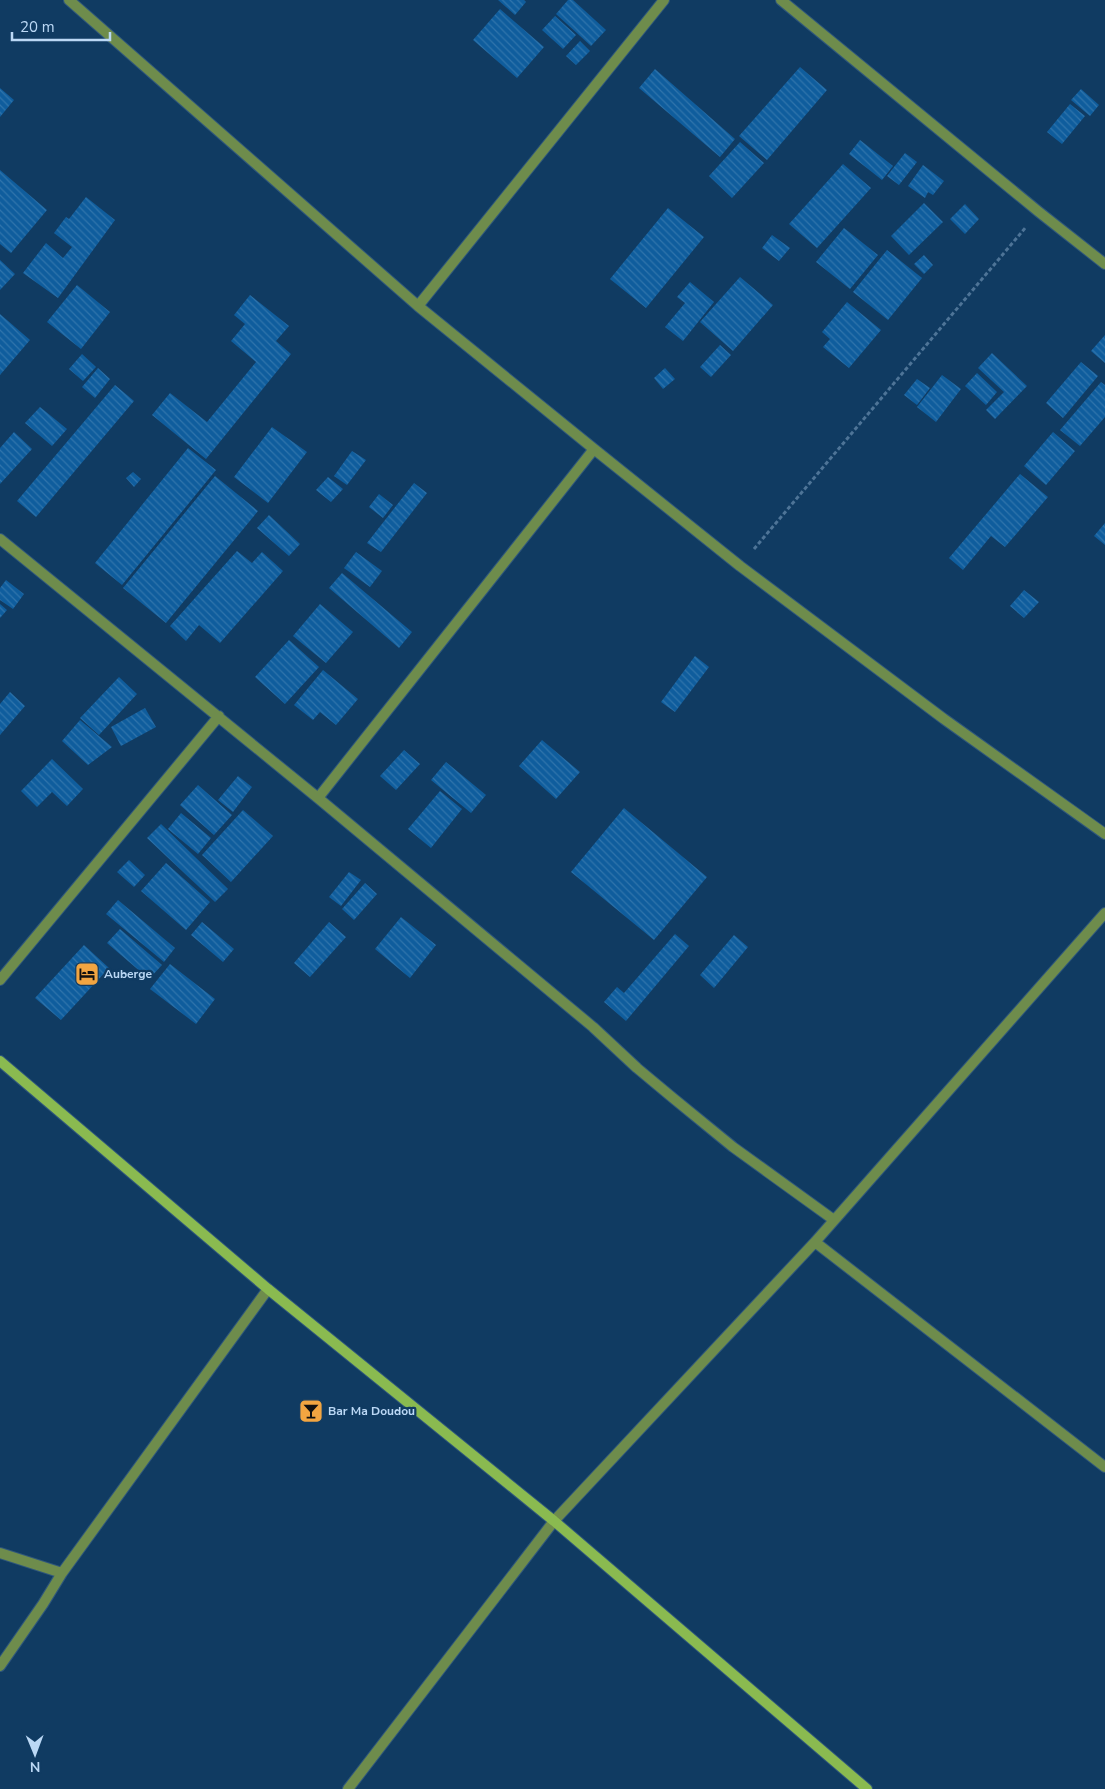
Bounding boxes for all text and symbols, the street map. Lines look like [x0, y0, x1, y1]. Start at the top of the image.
scale bar [12, 10, 110, 42]
text: 20 m [20, 17, 55, 37]
hotel icon: Auberge [74, 961, 100, 987]
place label: Auberge [104, 966, 152, 982]
bar icon: Bar Ma Doudou [298, 1398, 324, 1424]
place label: Bar Ma Doudou [328, 1403, 415, 1419]
north arrow [10, 1729, 60, 1779]
text: N [30, 1757, 41, 1776]

